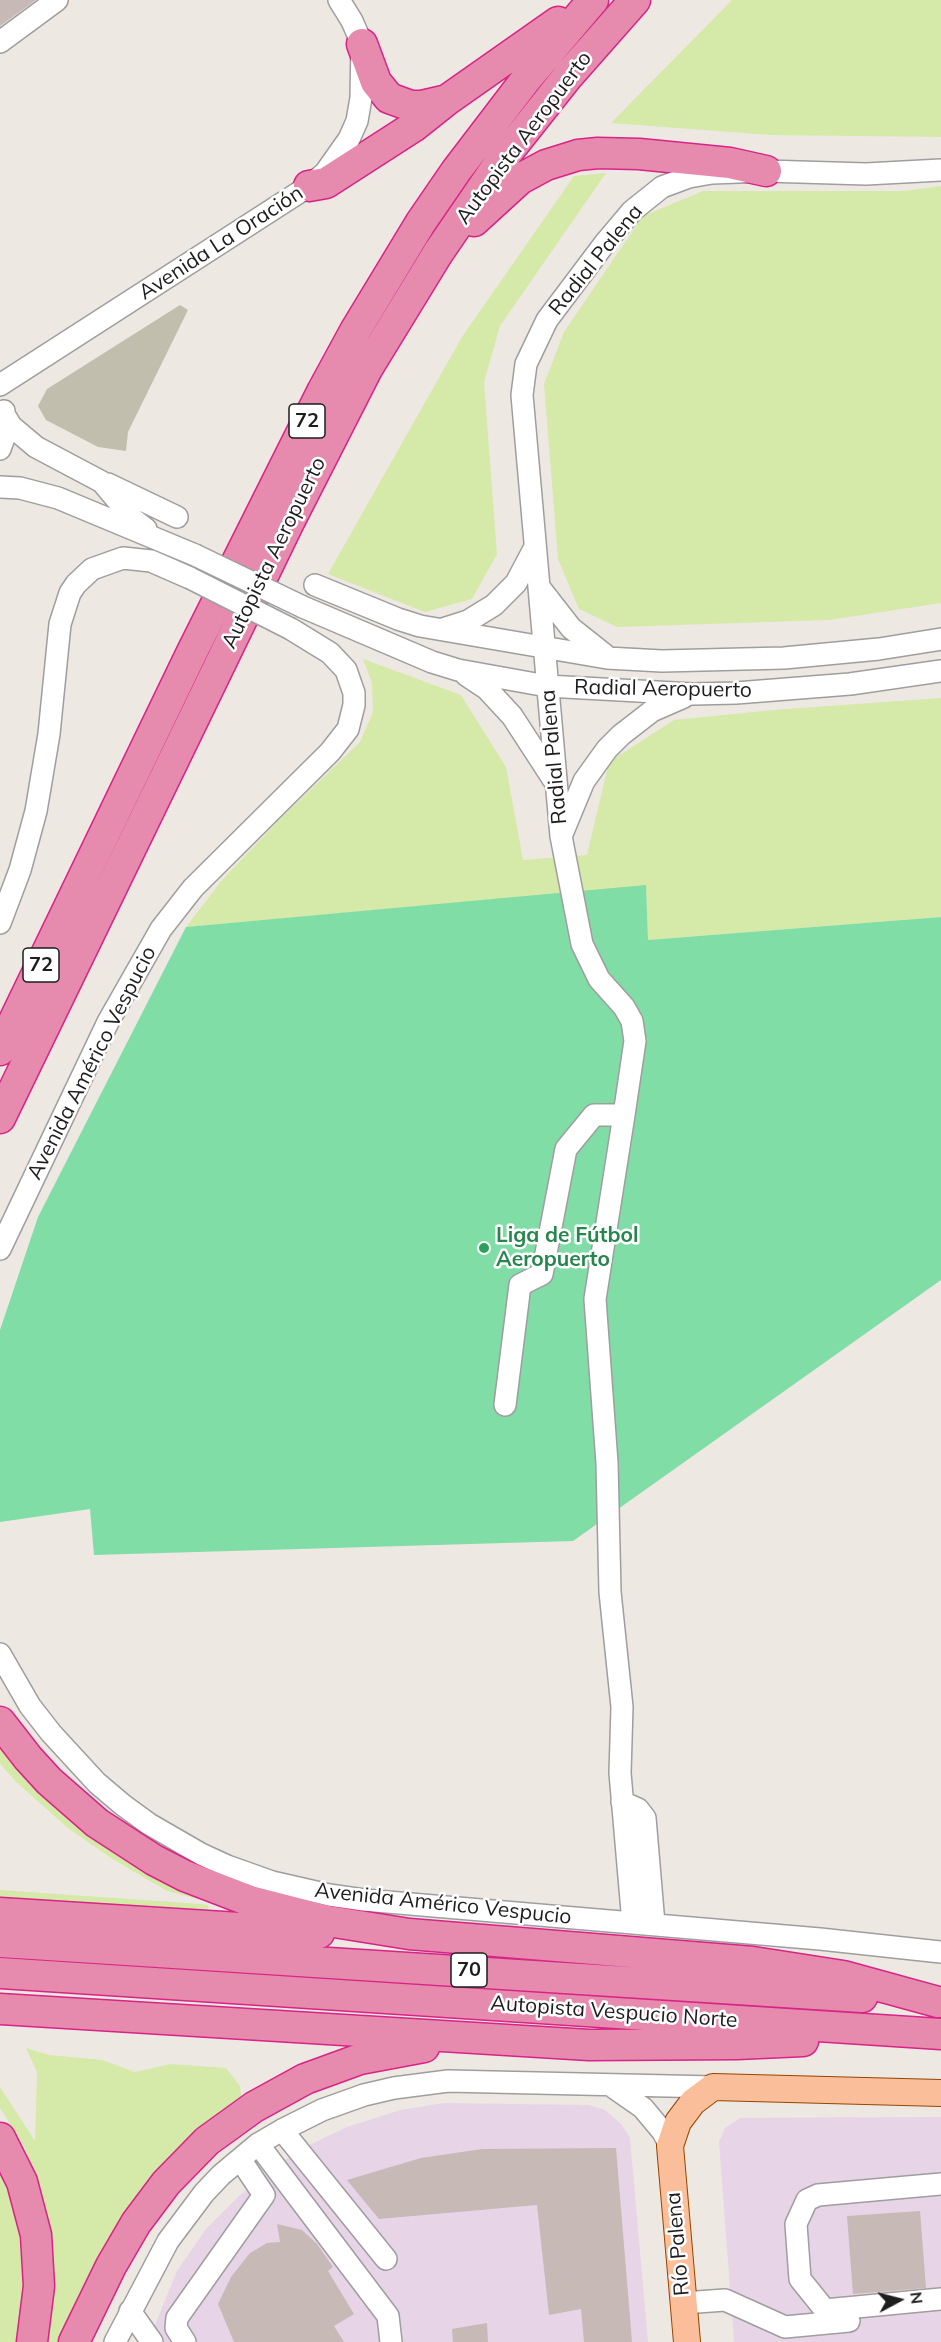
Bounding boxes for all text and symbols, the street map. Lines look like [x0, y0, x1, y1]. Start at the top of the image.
street label: Autopista Aeropuerto [451, 47, 597, 229]
street label: Avenida La Oración [134, 180, 308, 306]
street label: Radial Palena [544, 200, 648, 320]
road number: 72 [289, 404, 325, 438]
street label: Autopista Aeropuerto [217, 453, 331, 653]
street label: Radial Aeropuerto [574, 675, 752, 703]
street label: Radial Palena [536, 689, 572, 825]
street label: Avenida Américo Vespucio [22, 942, 162, 1184]
road number: 72 [23, 948, 59, 982]
place label: Liga de Fútbol Aeropuerto [496, 1223, 639, 1273]
marker: Liga de Fútbol Aeropuerto [477, 1241, 491, 1255]
street label: Avenida Américo Vespucio [313, 1878, 573, 1930]
road number: 70 [451, 1953, 487, 1987]
street label: Autopista Vespucio Norte [490, 1991, 738, 2033]
street label: Río Palena [661, 2191, 695, 2297]
north arrow [869, 2270, 929, 2330]
text: N [906, 2291, 928, 2305]

